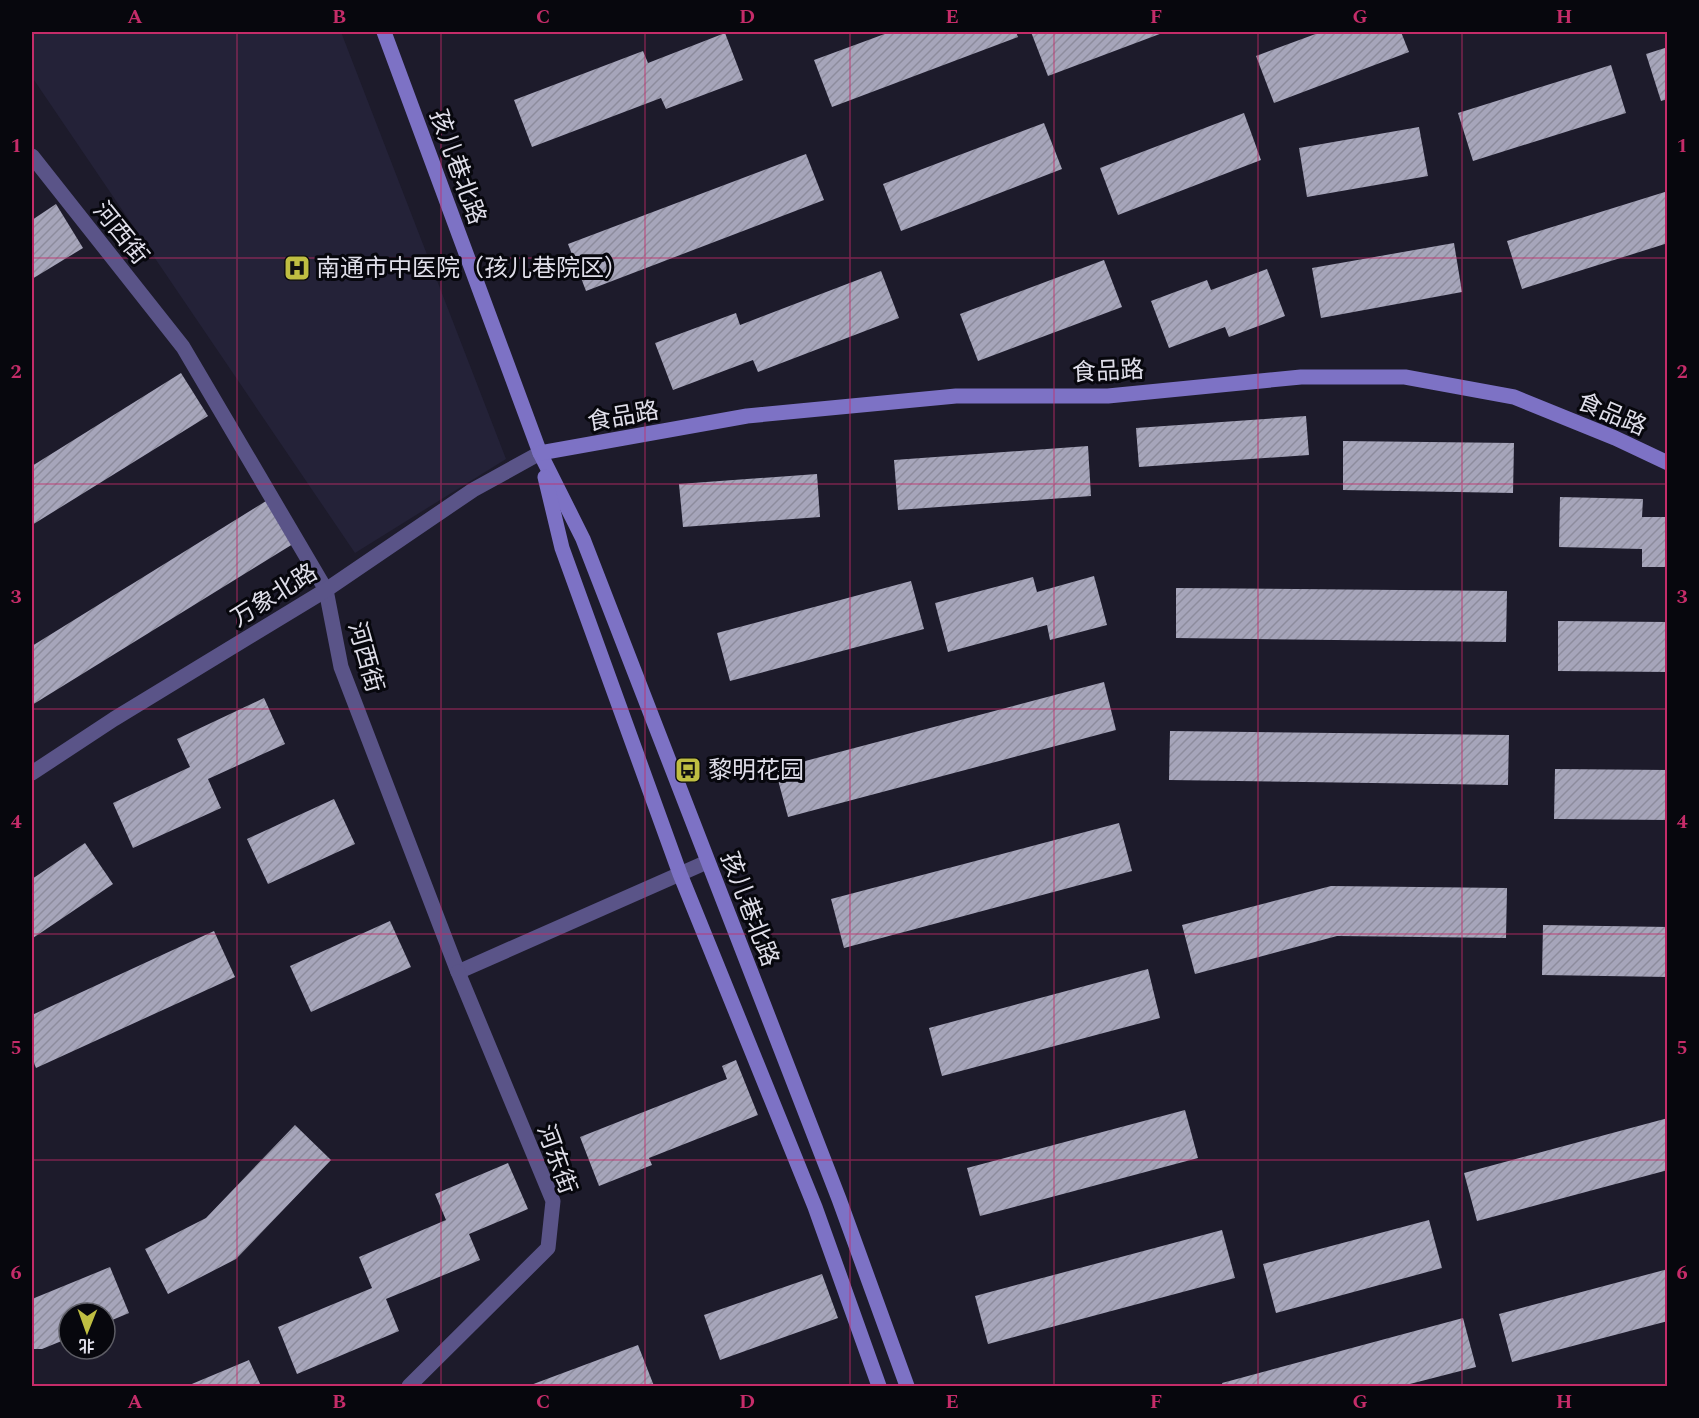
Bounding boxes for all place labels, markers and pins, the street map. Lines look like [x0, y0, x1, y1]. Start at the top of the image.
place label: 南通市中医院（孩儿巷院区） [316, 251, 628, 287]
hospital icon: 南通市中医院（孩儿巷院区） [282, 253, 312, 283]
place label: 黎明花园 [708, 753, 804, 789]
bus stop icon: 黎明花园 [673, 755, 703, 785]

